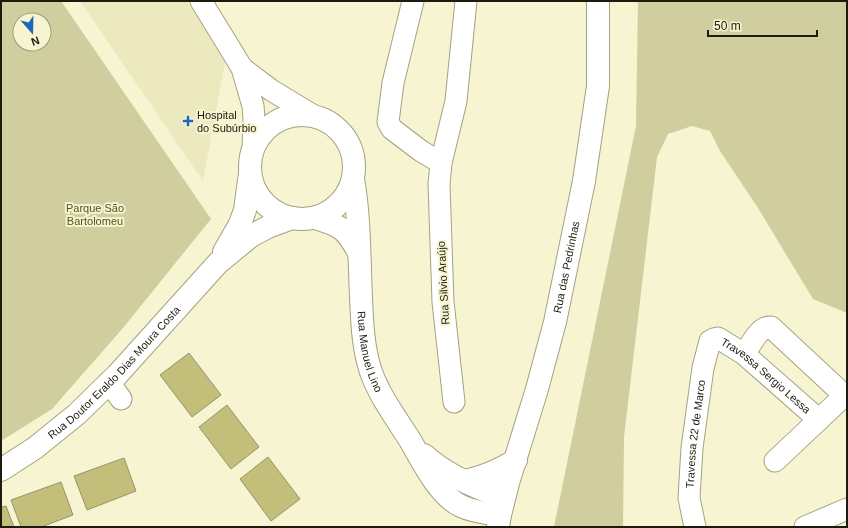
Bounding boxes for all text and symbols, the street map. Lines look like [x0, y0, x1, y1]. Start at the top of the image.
north arrow [12, 12, 52, 52]
scale bar [708, 12, 817, 38]
text: 50 m [714, 19, 741, 33]
text: N [30, 34, 41, 48]
place label: Hospital do Subúrbio [197, 109, 256, 134]
marker: Hospital do Subúrbio [182, 115, 194, 127]
park label: Parque São Bartolomeu [66, 202, 124, 227]
street label: Rua das Pedrinhas [551, 219, 582, 314]
street label: Rua Silvio Araújo [435, 241, 451, 325]
street label: Rua Doutor Eraldo Dias Moura Costa [45, 303, 183, 441]
street label: Rua Manuel Lino [356, 311, 385, 394]
street label: Travessa Sergio Lessa [719, 335, 814, 416]
street label: Travessa 22 de Marco [684, 379, 707, 489]

